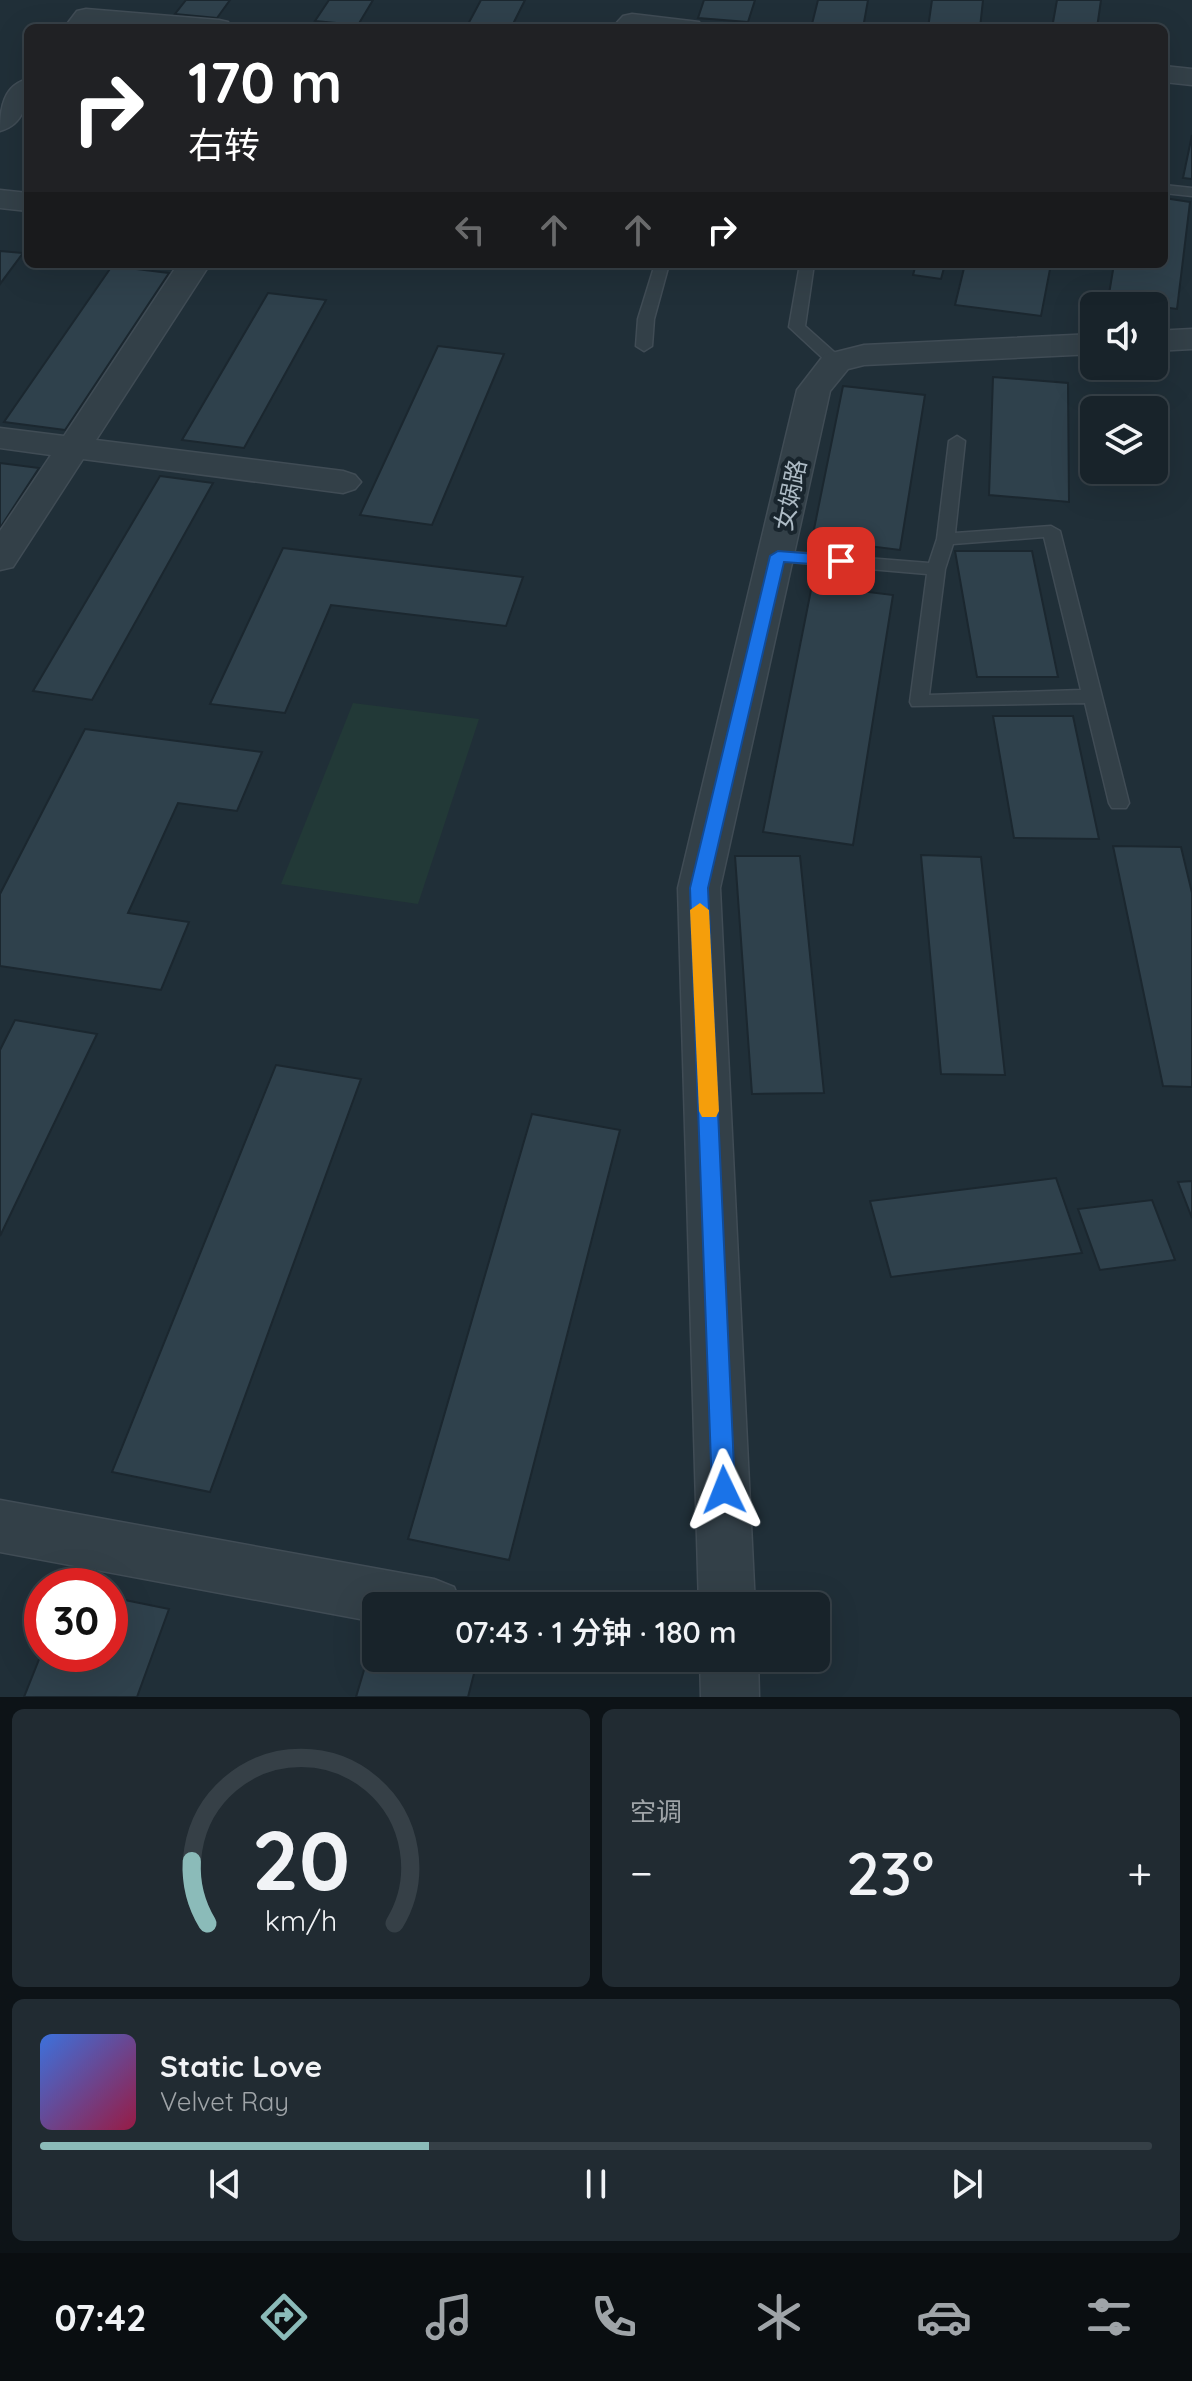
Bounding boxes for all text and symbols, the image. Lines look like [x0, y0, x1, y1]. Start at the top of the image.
text: 170 m [188, 47, 342, 117]
icon: right [56, 56, 160, 160]
text: 右转 [188, 122, 260, 167]
icon: left [448, 208, 492, 252]
icon: ahead [532, 208, 576, 252]
icon: ahead [616, 208, 660, 252]
icon: right [700, 208, 744, 252]
map controls [1080, 292, 1168, 484]
button: sound [1080, 292, 1168, 380]
button: layers [1080, 396, 1168, 484]
street label: 女娲路 [768, 456, 812, 533]
pin [807, 527, 875, 595]
icon: arrive [819, 539, 863, 583]
position arrow [682, 1448, 766, 1532]
speed limit sign: 30 [24, 1568, 128, 1672]
text: 07:43 · 1 分钟 · 180 m [455, 1613, 737, 1651]
text: 空调 [630, 1795, 682, 1828]
text: 20 [252, 1807, 350, 1911]
text: 23° [846, 1835, 934, 1910]
text: − [630, 1845, 653, 1900]
text: + [1127, 1845, 1152, 1900]
text: km/h [265, 1902, 337, 1938]
text: Static Love [160, 2047, 322, 2085]
text: Velvet Ray [160, 2085, 289, 2118]
icon: previous [203, 2162, 247, 2206]
icon: pause [574, 2162, 618, 2206]
icon: next [945, 2162, 989, 2206]
icon: directions [256, 2289, 312, 2345]
icon: music [421, 2289, 477, 2345]
icon: phone [586, 2289, 642, 2345]
icon: climate [751, 2289, 807, 2345]
icon: car [916, 2289, 972, 2345]
icon: filters [1081, 2289, 1137, 2345]
text: 07:42 [55, 2295, 146, 2340]

